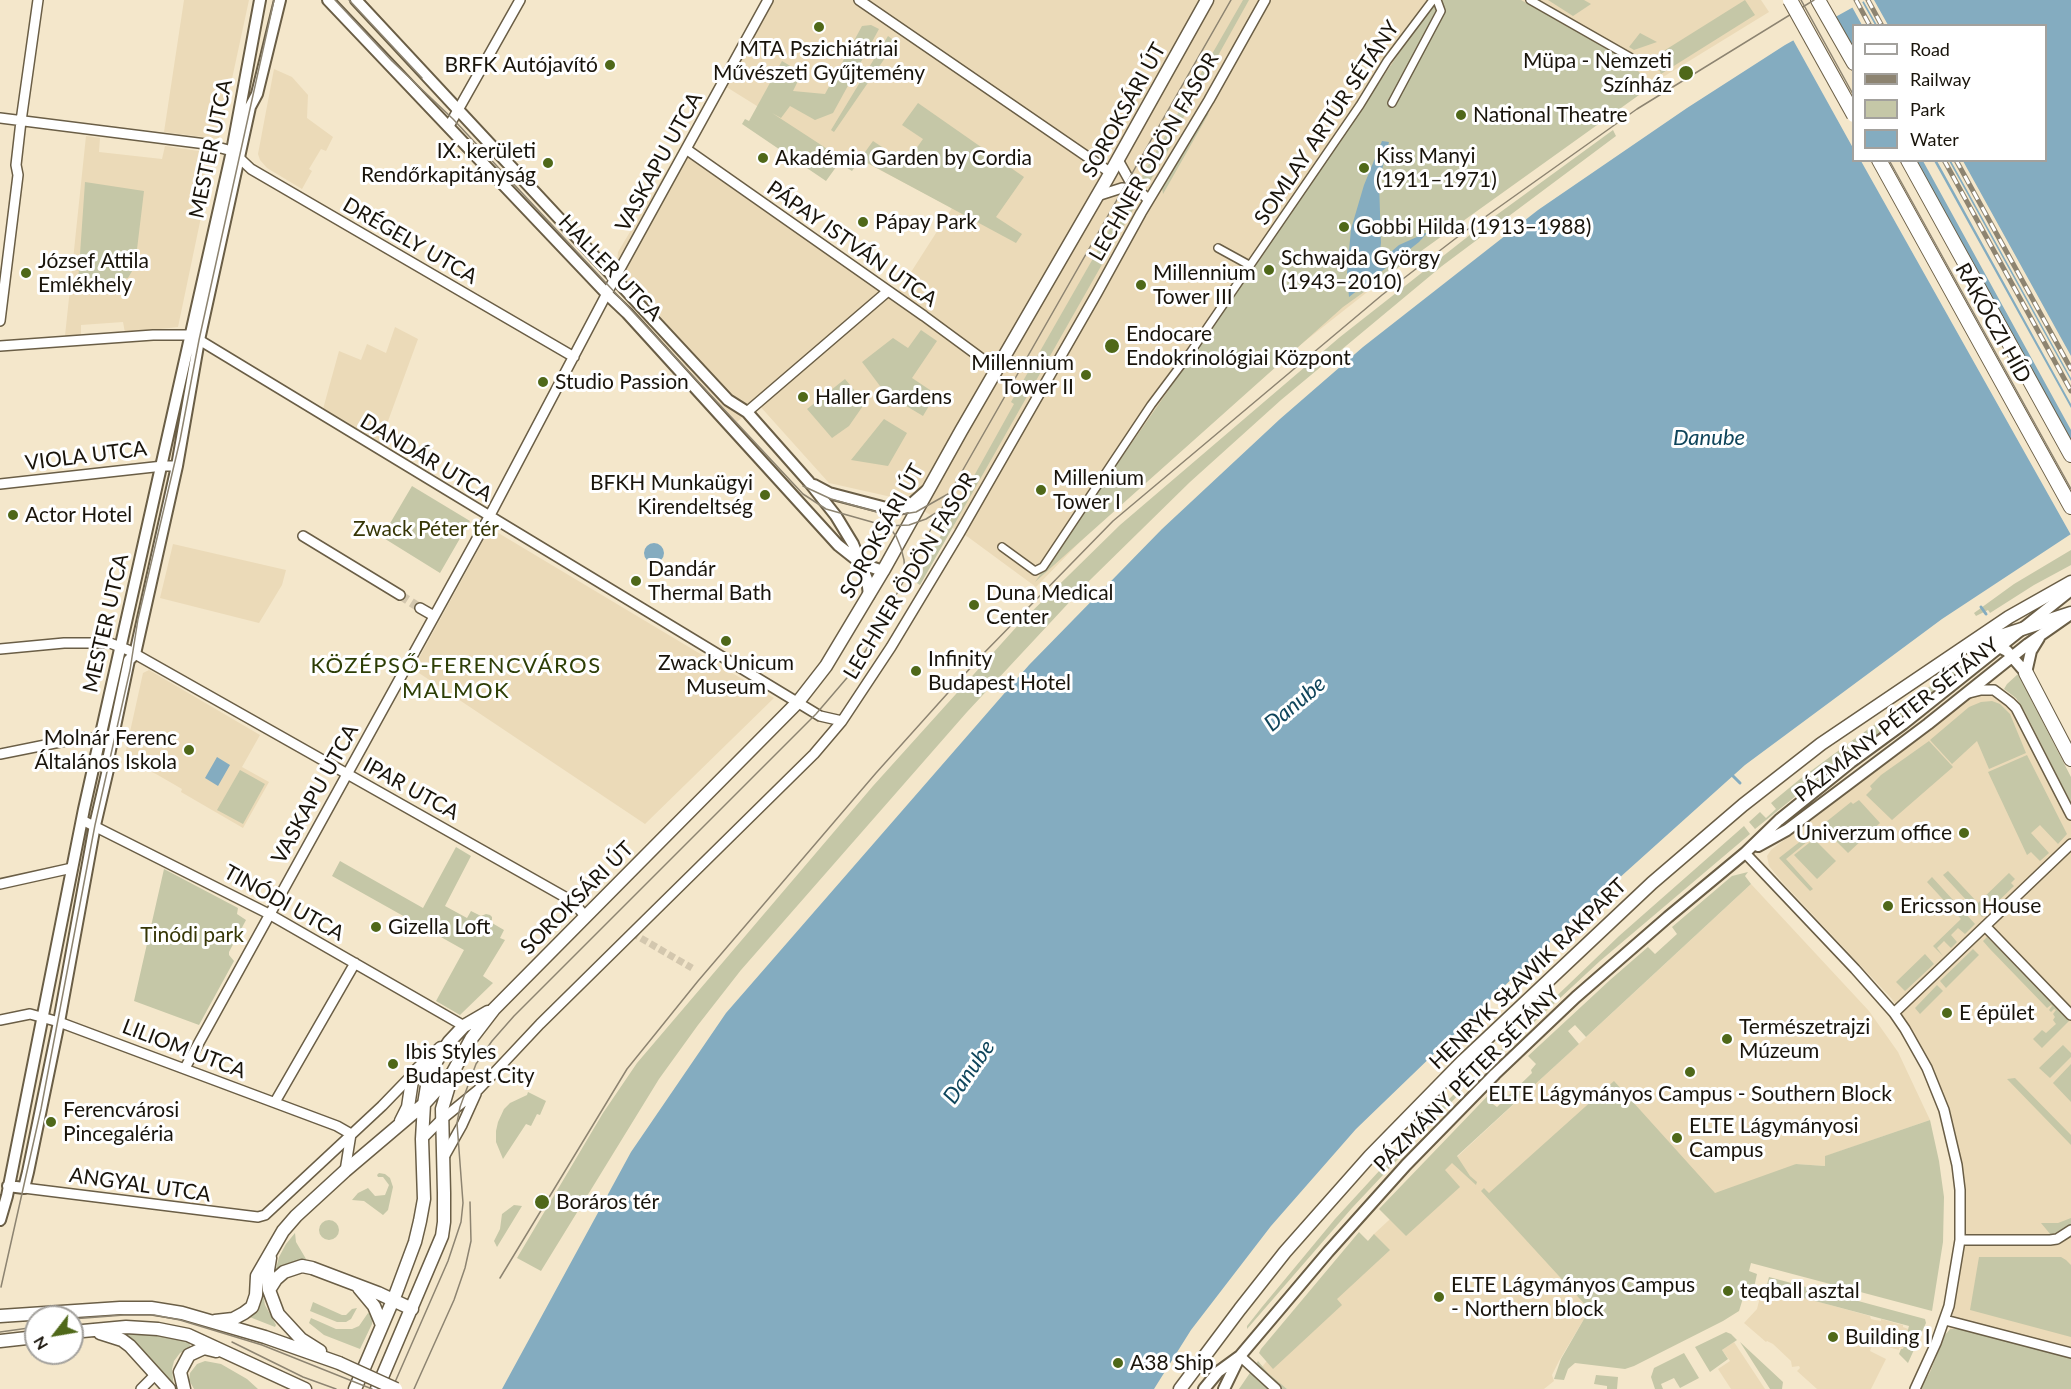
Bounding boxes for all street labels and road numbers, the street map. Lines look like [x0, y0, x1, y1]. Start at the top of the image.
street label: SOMLAY ARTÚR SÉTÁNY [1249, 16, 1405, 230]
street label: SOROKSÁRI ÚT [1077, 39, 1171, 181]
street label: LECHNER ÖDÖN FASOR [1084, 48, 1224, 266]
street label: MESTER UTCA [184, 77, 238, 221]
street label: VASKAPU UTCA [610, 88, 708, 236]
street label: PÁPAY ISTVÁN UTCA [762, 176, 942, 312]
street label: DRÉGELY UTCA [338, 192, 482, 290]
street label: HALLER UTCA [553, 210, 667, 326]
street label: RÁKÓCZI HÍD [1950, 259, 2036, 387]
street label: DANDÁR UTCA [355, 409, 497, 507]
street label: VIOLA UTCA [24, 436, 148, 476]
street label: SOROKSÁRI ÚT [835, 460, 929, 602]
street label: LECHNER ÖDÖN FASOR [838, 468, 982, 684]
street label: MESTER UTCA [78, 551, 134, 695]
street label: PÁZMÁNY PÉTER SÉTÁNY [1790, 632, 2004, 808]
street label: VASKAPU UTCA [266, 720, 364, 868]
street label: IPAR UTCA [359, 752, 463, 826]
street label: SOROKSÁRI ÚT [515, 836, 639, 960]
street label: TINÓDI UTCA [219, 860, 349, 946]
street label: HENRYK SŁAWIK RAKPART [1424, 873, 1632, 1075]
street label: PÁZMÁNY PÉTER SÉTÁNY [1369, 981, 1565, 1177]
street label: LILIOM UTCA [119, 1014, 249, 1084]
street label: ANGYAL UTCA [68, 1163, 212, 1207]

